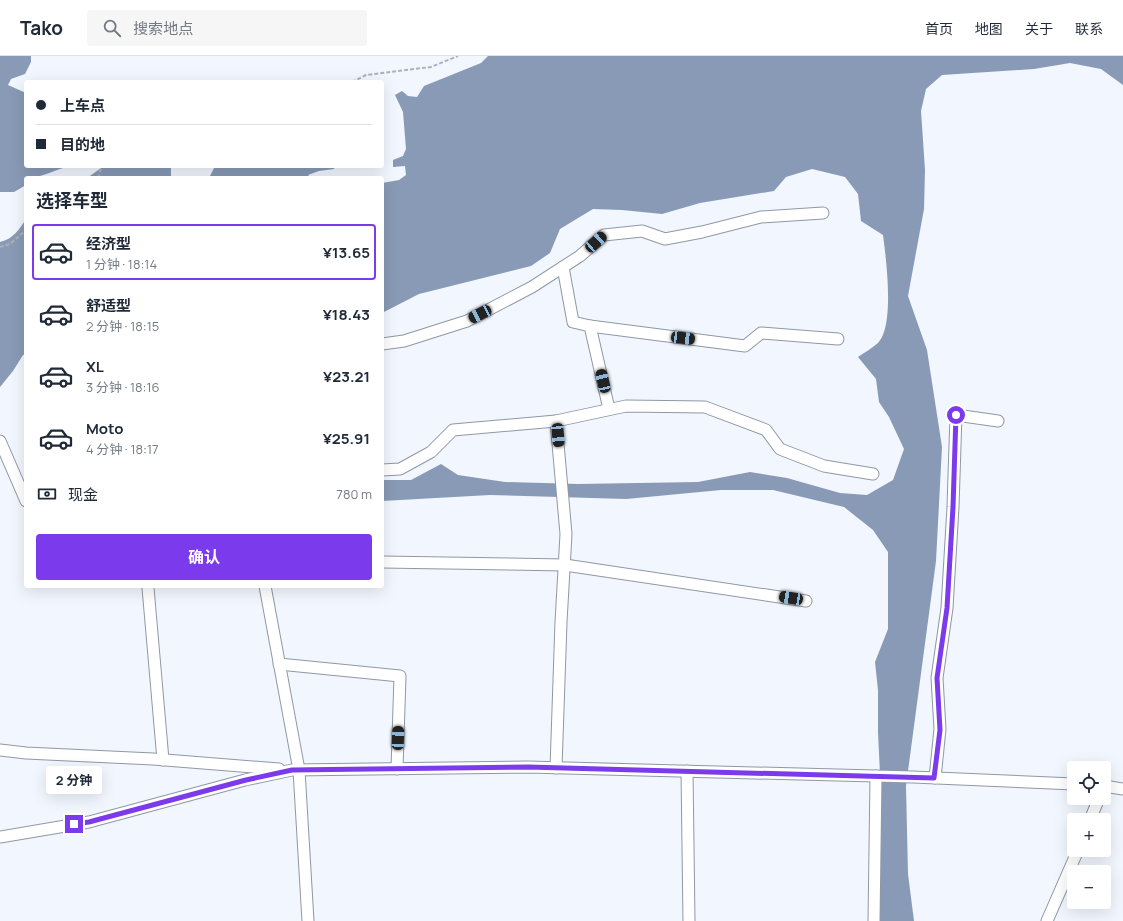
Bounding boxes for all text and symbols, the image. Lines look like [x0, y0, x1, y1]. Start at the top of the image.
search box [87, 10, 367, 46]
text: Tako [20, 15, 63, 41]
icon: search [101, 17, 123, 39]
text: 搜索地点 [133, 18, 193, 39]
text: 首页 [925, 19, 953, 38]
text: 地图 [975, 19, 1003, 38]
text: 关于 [1025, 19, 1053, 38]
text: 联系 [1075, 19, 1103, 38]
text: 上车点 [60, 95, 105, 116]
text: 目的地 [60, 134, 105, 155]
text: 选择车型 [36, 188, 108, 212]
car [583, 230, 609, 254]
text: 经济型 [86, 233, 131, 254]
icon: car [38, 234, 74, 270]
text: ¥13.65 [323, 242, 370, 263]
text: 1 分钟 · 18:14 [86, 255, 157, 273]
text: 舒适型 [86, 295, 131, 316]
icon: car [38, 296, 74, 332]
car [467, 303, 493, 325]
text: ¥18.43 [323, 304, 370, 325]
text: 2 分钟 · 18:15 [86, 317, 159, 335]
car [670, 331, 696, 345]
text: XL [86, 356, 104, 377]
icon: car [38, 358, 74, 394]
text: ¥23.21 [323, 366, 370, 387]
car [594, 368, 612, 394]
text: 3 分钟 · 18:16 [86, 378, 160, 396]
route start [947, 406, 965, 424]
text: Moto [86, 418, 123, 439]
icon: car [38, 420, 74, 456]
car [551, 423, 565, 447]
text: ¥25.91 [323, 428, 370, 449]
text: 4 分钟 · 18:17 [86, 440, 159, 458]
icon: cash [36, 483, 58, 505]
text: 现金 [68, 484, 98, 505]
text: 780 m [336, 485, 372, 503]
button: 确认 [36, 534, 372, 580]
car [778, 590, 804, 606]
car [392, 726, 404, 750]
map controls [1067, 761, 1111, 909]
button: locate [1067, 761, 1111, 805]
callout: 2 分钟 [46, 766, 102, 794]
text: 2 分钟 [56, 771, 92, 789]
button: + [1067, 813, 1111, 857]
route end [65, 815, 83, 833]
button: − [1067, 865, 1111, 909]

